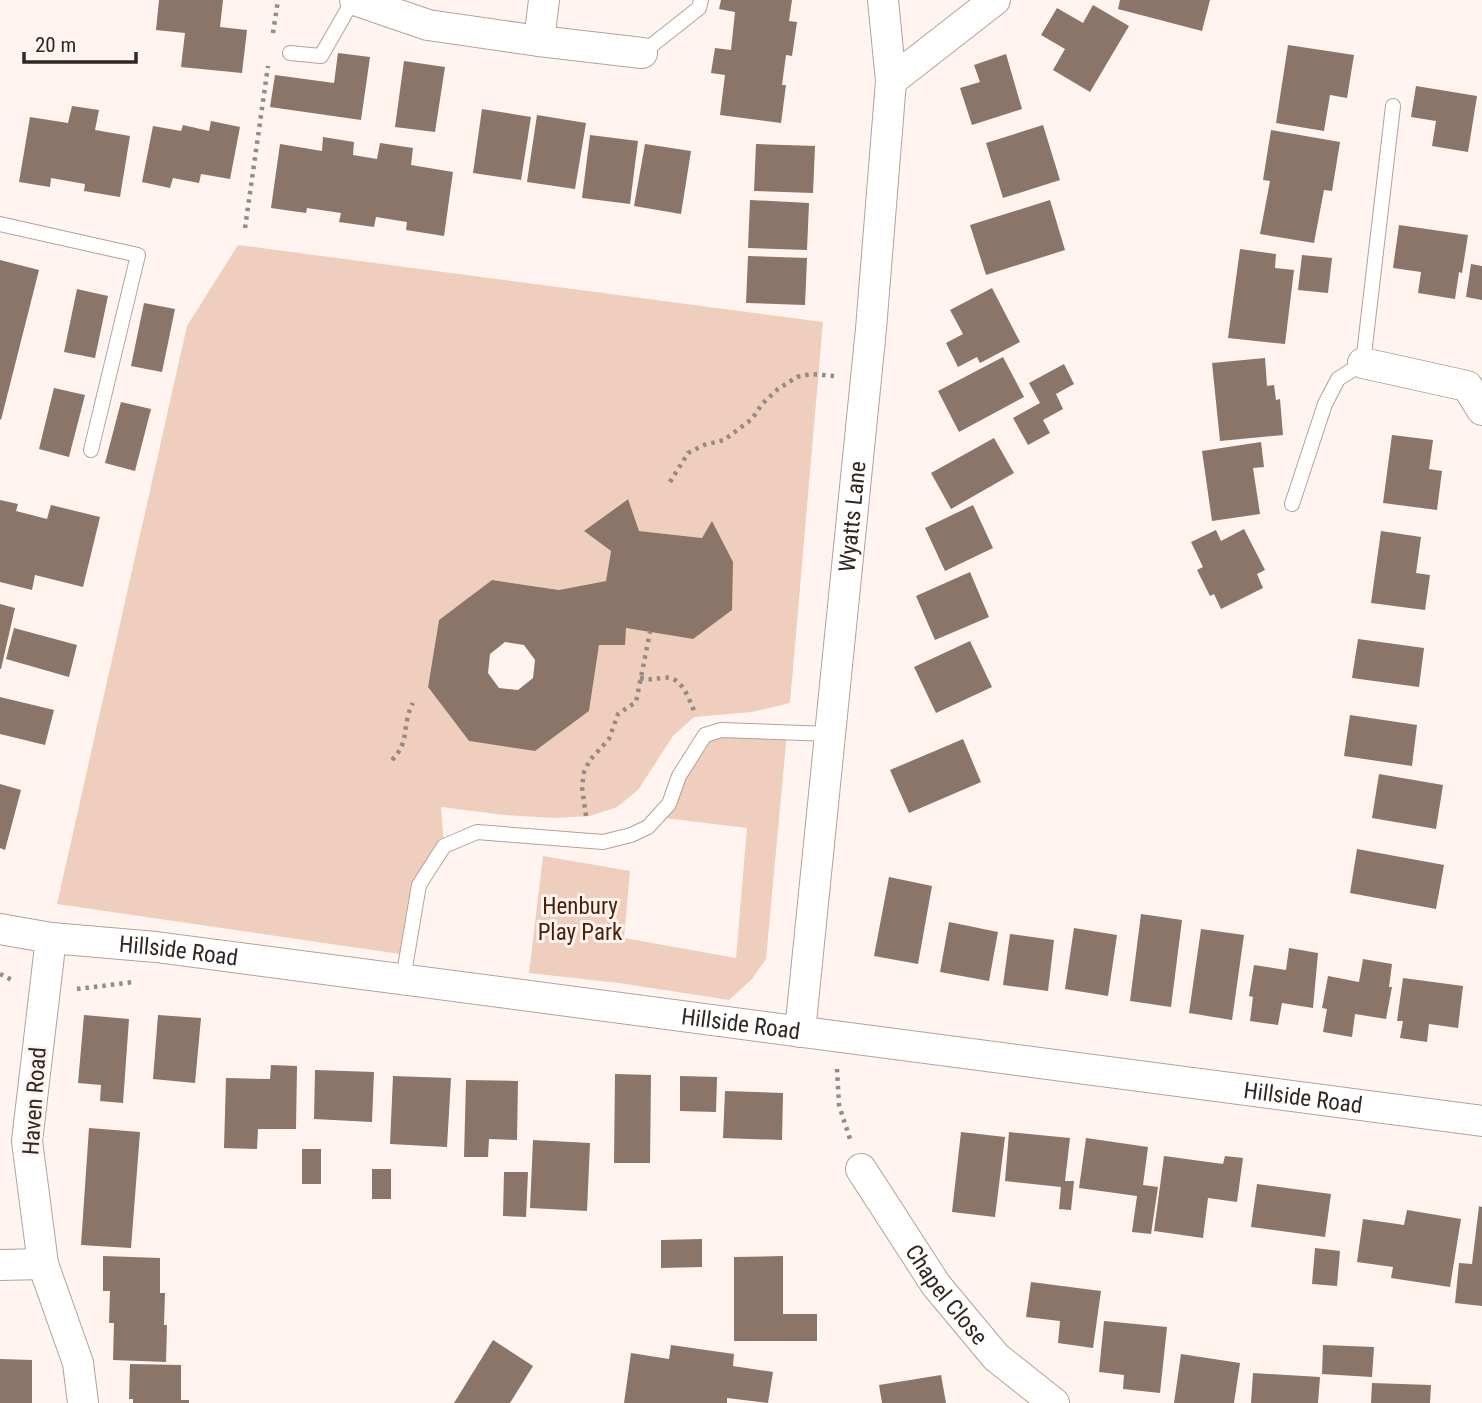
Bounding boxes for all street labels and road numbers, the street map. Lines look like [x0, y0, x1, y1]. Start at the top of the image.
street label: Wyatts Lane [834, 460, 872, 573]
street label: Hillside Road [118, 931, 240, 972]
street label: Hillside Road [680, 1003, 802, 1045]
street label: Haven Road [17, 1046, 52, 1156]
street label: Hillside Road [1242, 1077, 1364, 1119]
street label: Chapel Close [899, 1240, 993, 1350]

